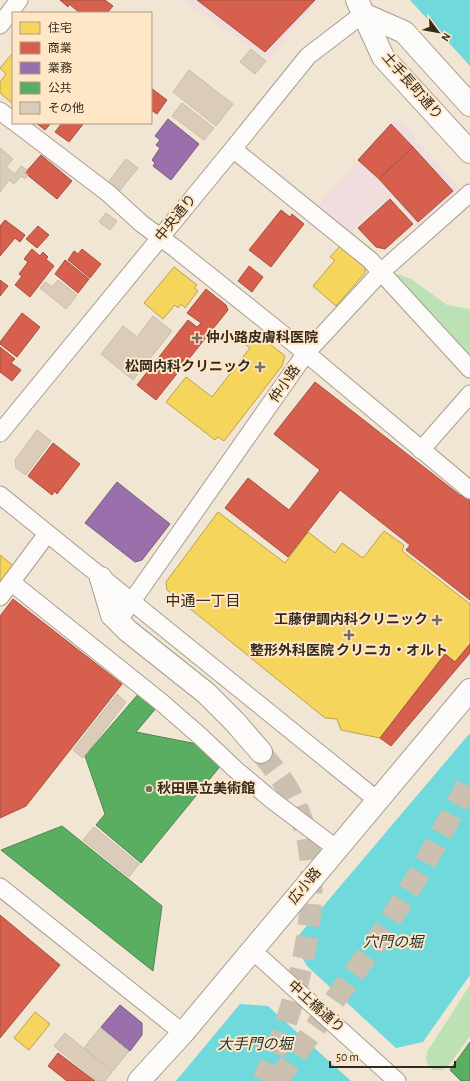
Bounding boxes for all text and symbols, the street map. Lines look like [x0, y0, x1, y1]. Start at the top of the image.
legend [12, 12, 152, 124]
north arrow [418, 12, 458, 52]
text: 住宅 [48, 21, 72, 34]
text: N [439, 31, 453, 43]
text: 商業 [48, 42, 72, 54]
street label: 土手長町通り [379, 49, 446, 122]
text: 業務 [48, 61, 72, 74]
text: 公共 [48, 82, 72, 94]
text: その他 [48, 102, 84, 114]
street label: 中央通り [152, 191, 199, 244]
place label: 仲小路皮膚科医院 [206, 329, 318, 345]
marker: 仲小路皮膚科医院 [191, 332, 203, 344]
place label: 松岡内科クリニック [125, 359, 251, 374]
marker: 松岡内科クリニック [254, 361, 266, 373]
street label: 仲小路 [266, 362, 303, 405]
district label: 中通一丁目 [165, 593, 241, 609]
place label: 工藤伊調内科クリニック [274, 612, 428, 627]
marker: 工藤伊調内科クリニック [431, 614, 443, 626]
marker: 整形外科医院 クリニカ・オルト [343, 629, 355, 641]
place label: 整形外科医院 クリニカ・オルト [250, 642, 448, 658]
place label: 秋田県立美術館 [157, 781, 255, 796]
marker: 秋田県立美術館 [144, 784, 154, 794]
street label: 広小路 [285, 865, 324, 907]
water label: 穴門の堀 [363, 934, 425, 950]
street label: 中土橋通り [285, 978, 347, 1036]
water label: 大手門の堀 [217, 1036, 294, 1052]
scale bar [330, 1043, 455, 1069]
text: 50 m [336, 1051, 359, 1063]

